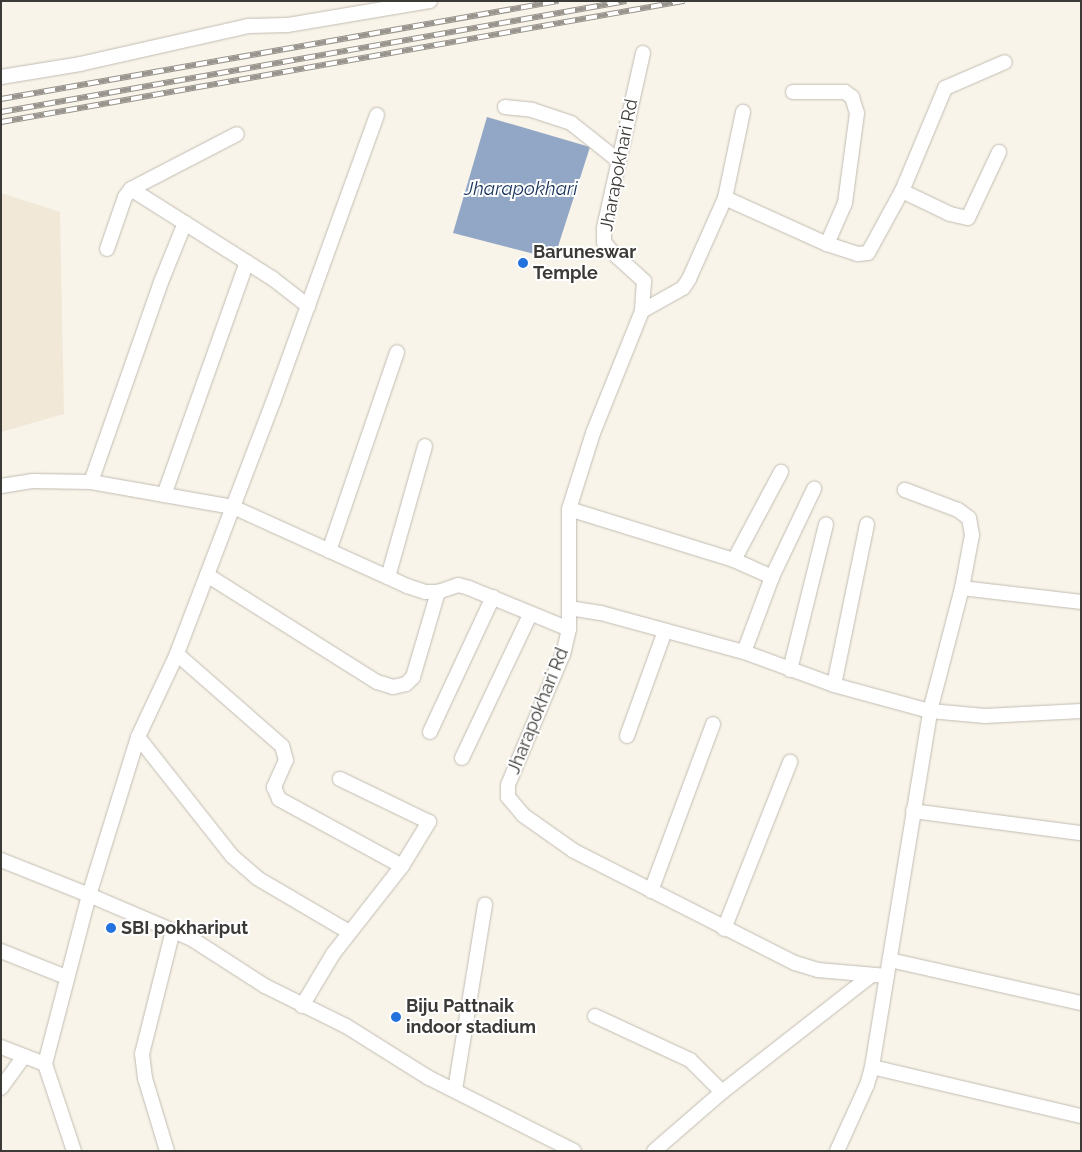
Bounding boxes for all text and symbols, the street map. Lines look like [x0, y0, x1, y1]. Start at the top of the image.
street label: Jharapokhari Rd [596, 97, 642, 233]
water label: Jharapokhari [464, 178, 578, 200]
place label: Baruneswar Temple [533, 242, 636, 284]
marker: Baruneswar Temple [517, 257, 529, 269]
street label: Jharapokhari Rd [503, 645, 573, 777]
place label: SBI pokhariput [121, 917, 248, 939]
marker: SBI pokhariput [105, 922, 117, 934]
place label: Biju Pattnaik indoor stadium [406, 996, 536, 1038]
marker: Biju Pattnaik indoor stadium [390, 1011, 402, 1023]

